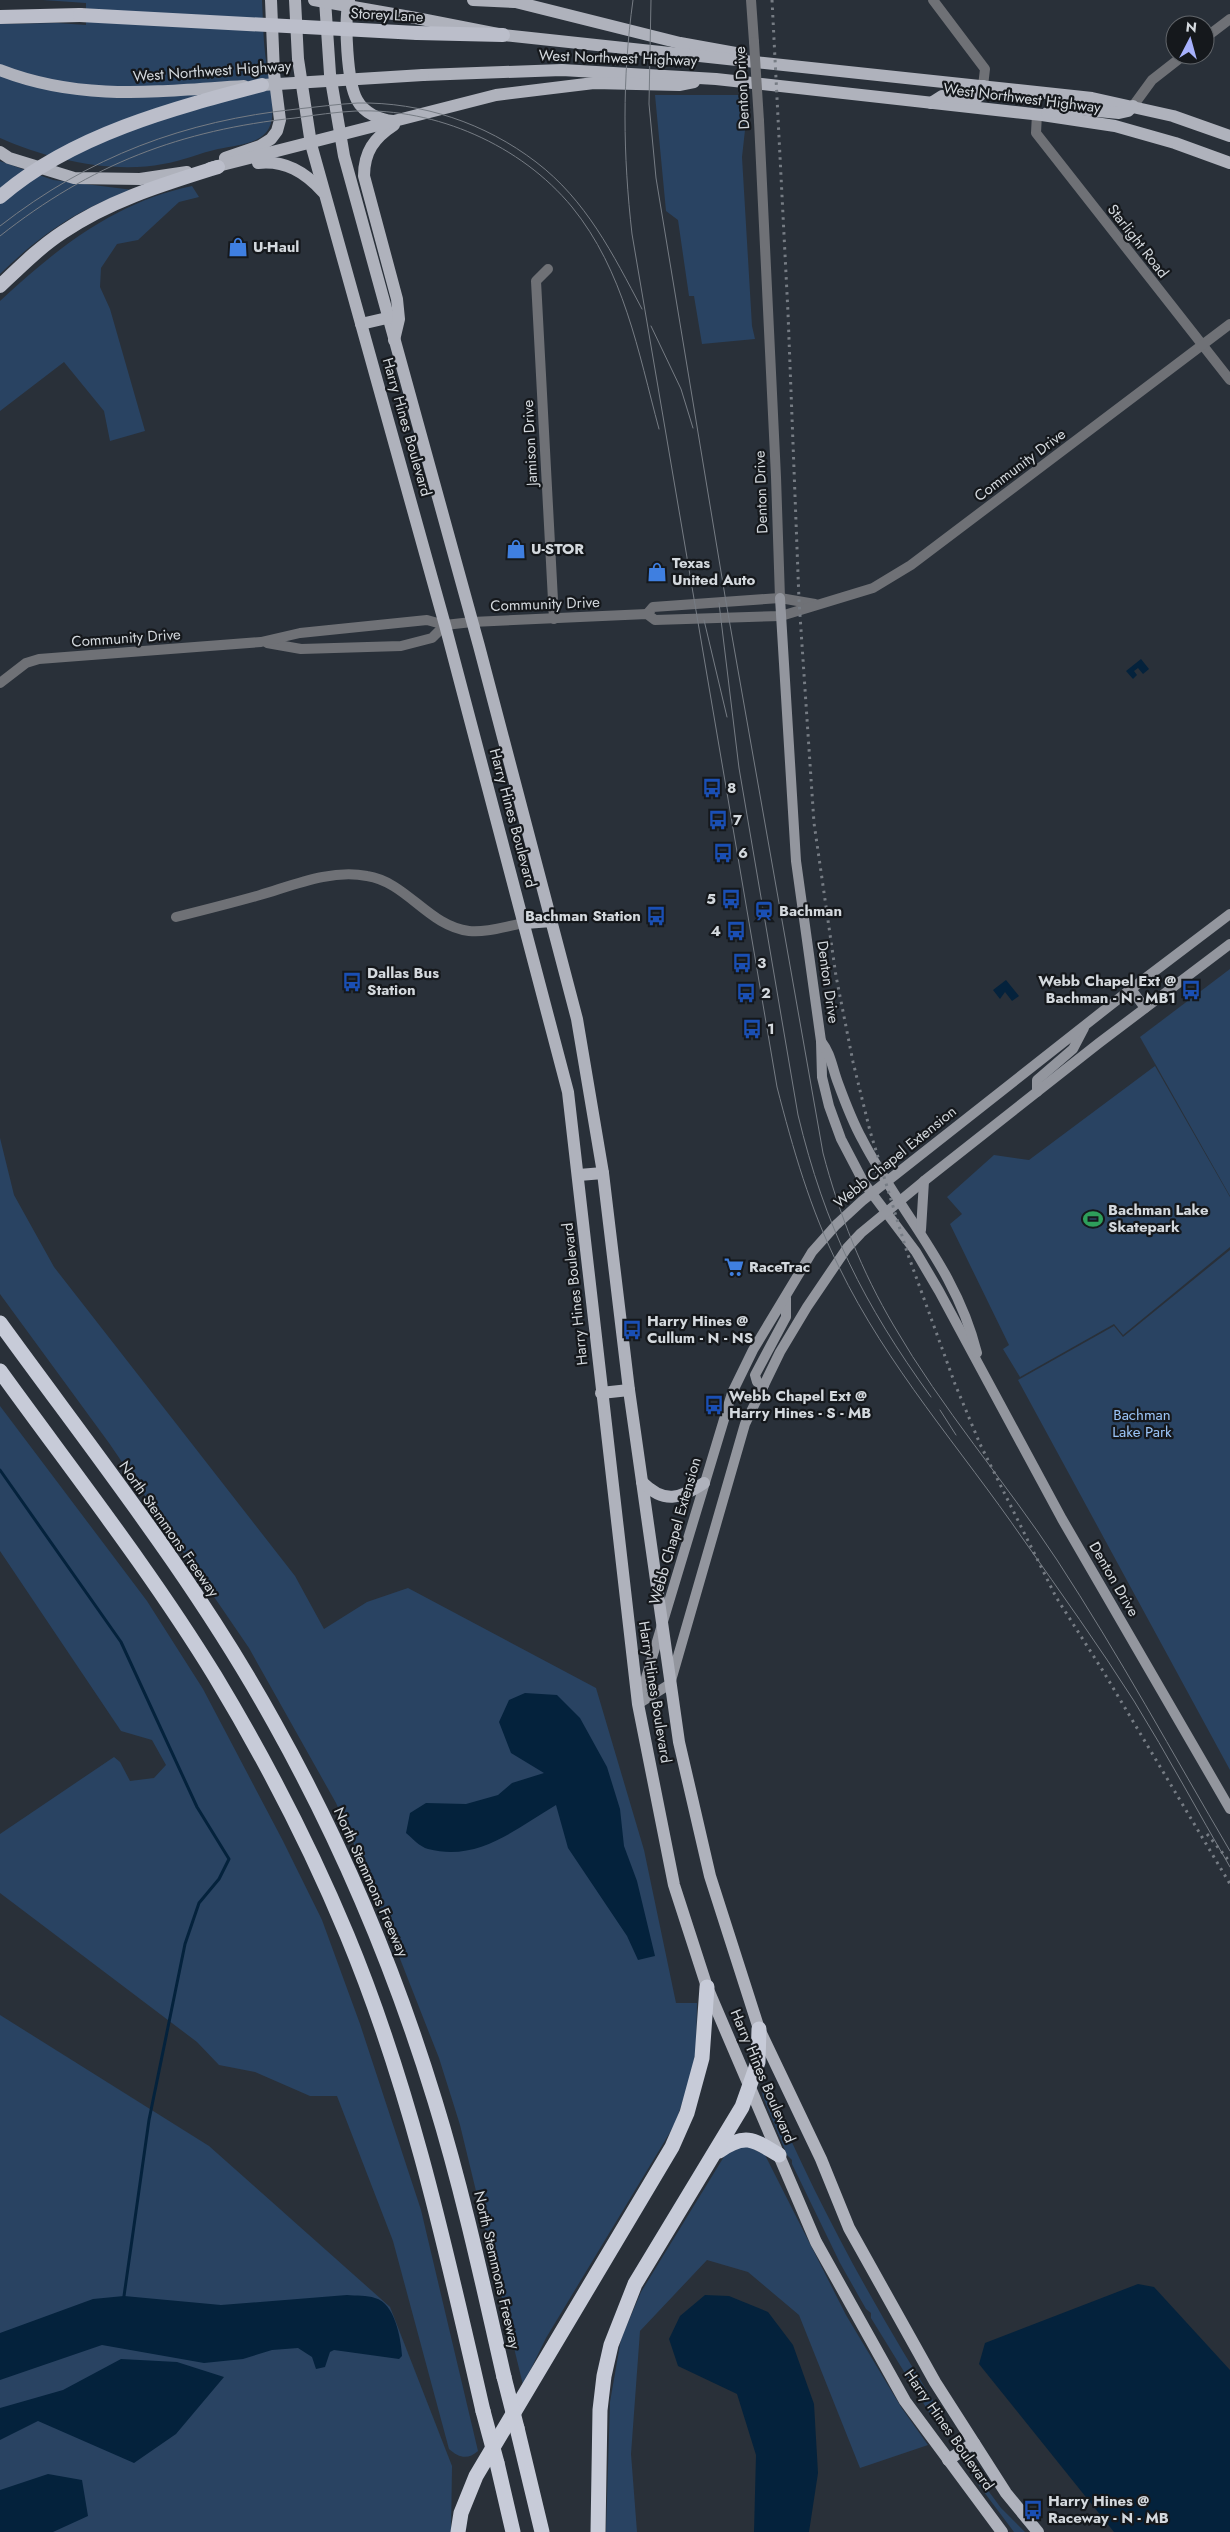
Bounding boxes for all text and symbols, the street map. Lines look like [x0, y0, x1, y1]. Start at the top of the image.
street label: Storey Lane [350, 2, 424, 28]
north arrow [1165, 15, 1215, 65]
text: N [1185, 17, 1198, 38]
street label: West Northwest Highway [538, 44, 698, 72]
street label: Denton Drive [729, 46, 755, 130]
street label: West Northwest Highway [132, 54, 292, 88]
street label: West Northwest Highway [942, 77, 1102, 119]
street label: Starlight Road [1102, 199, 1174, 283]
shop icon: U-Haul [227, 236, 249, 258]
place label: U-Haul [253, 236, 299, 258]
street label: Harry Hines Boulevard [377, 355, 437, 499]
street label: Jamison Drive [517, 399, 543, 489]
street label: Community Drive [970, 423, 1071, 507]
street label: Denton Drive [749, 450, 773, 534]
shop icon: U-STOR [505, 538, 527, 560]
place label: U-STOR [531, 538, 584, 560]
place label: Texas United Auto [672, 552, 756, 591]
shop icon: Texas United Auto [646, 561, 668, 583]
street label: Community Drive [490, 591, 600, 617]
street label: Community Drive [71, 623, 182, 653]
street label: Harry Hines Boulevard [484, 746, 542, 890]
bus stop icon: 8 [701, 777, 723, 799]
place label: 8 [727, 777, 736, 799]
bus stop icon: 7 [707, 809, 729, 831]
place label: 7 [733, 809, 743, 831]
bus stop icon: 6 [712, 842, 734, 864]
place label: 6 [738, 842, 748, 864]
place label: 5 [706, 888, 716, 910]
bus stop icon: 5 [720, 888, 742, 910]
station icon: Bachman [753, 900, 775, 922]
place label: Bachman [779, 900, 842, 922]
place label: Bachman Station [525, 905, 641, 927]
bus stop icon: Bachman Station [645, 905, 667, 927]
place label: 4 [711, 920, 721, 942]
bus stop icon: 4 [725, 920, 747, 942]
street label: Denton Drive [811, 939, 845, 1025]
bus stop icon: 3 [731, 952, 753, 974]
place label: 3 [757, 952, 766, 974]
place label: Dallas Bus Station [367, 962, 439, 1001]
place label: Webb Chapel Ext @ Bachman - N - MB1 [1038, 970, 1176, 1009]
bus stop icon: Dallas Bus Station [341, 971, 363, 993]
bus stop icon: Webb Chapel Ext @ Bachman - N - MB1 [1180, 979, 1202, 1001]
bus stop icon: 2 [735, 982, 757, 1004]
place label: 2 [761, 982, 771, 1004]
bus stop icon: 1 [741, 1018, 763, 1040]
place label: 1 [767, 1018, 775, 1040]
street label: Webb Chapel Extension [829, 1101, 961, 1213]
place label: Bachman Lake Skatepark [1108, 1199, 1209, 1238]
sports icon: Bachman Lake Skatepark [1082, 1208, 1104, 1230]
street label: Harry Hines Boulevard [557, 1222, 593, 1366]
supermarket icon: RaceTrac [723, 1256, 745, 1278]
place label: RaceTrac [749, 1256, 810, 1278]
place label: Harry Hines @ Cullum - N - NS [647, 1310, 753, 1349]
bus stop icon: Harry Hines @ Cullum - N - NS [621, 1319, 643, 1341]
place label: Webb Chapel Ext @ Harry Hines - S - MB [729, 1385, 871, 1424]
bus stop icon: Webb Chapel Ext @ Harry Hines - S - MB [703, 1394, 725, 1416]
park label: Bachman Lake Park [1112, 1404, 1172, 1443]
street label: Webb Chapel Extension [643, 1455, 707, 1607]
street label: North Stemmons Freeway [114, 1456, 225, 1602]
street label: Denton Drive [1084, 1537, 1144, 1621]
street label: Harry Hines Boulevard [633, 1619, 677, 1765]
street label: North Stemmons Freeway [328, 1804, 414, 1961]
street label: Harry Hines Boulevard [725, 2006, 801, 2146]
street label: North Stemmons Freeway [468, 2189, 526, 2352]
street label: Harry Hines Boulevard [899, 2365, 999, 2495]
place label: Harry Hines @ Raceway - N - MB [1048, 2490, 1169, 2529]
bus stop icon: Harry Hines @ Raceway - N - MB [1022, 2499, 1044, 2521]

